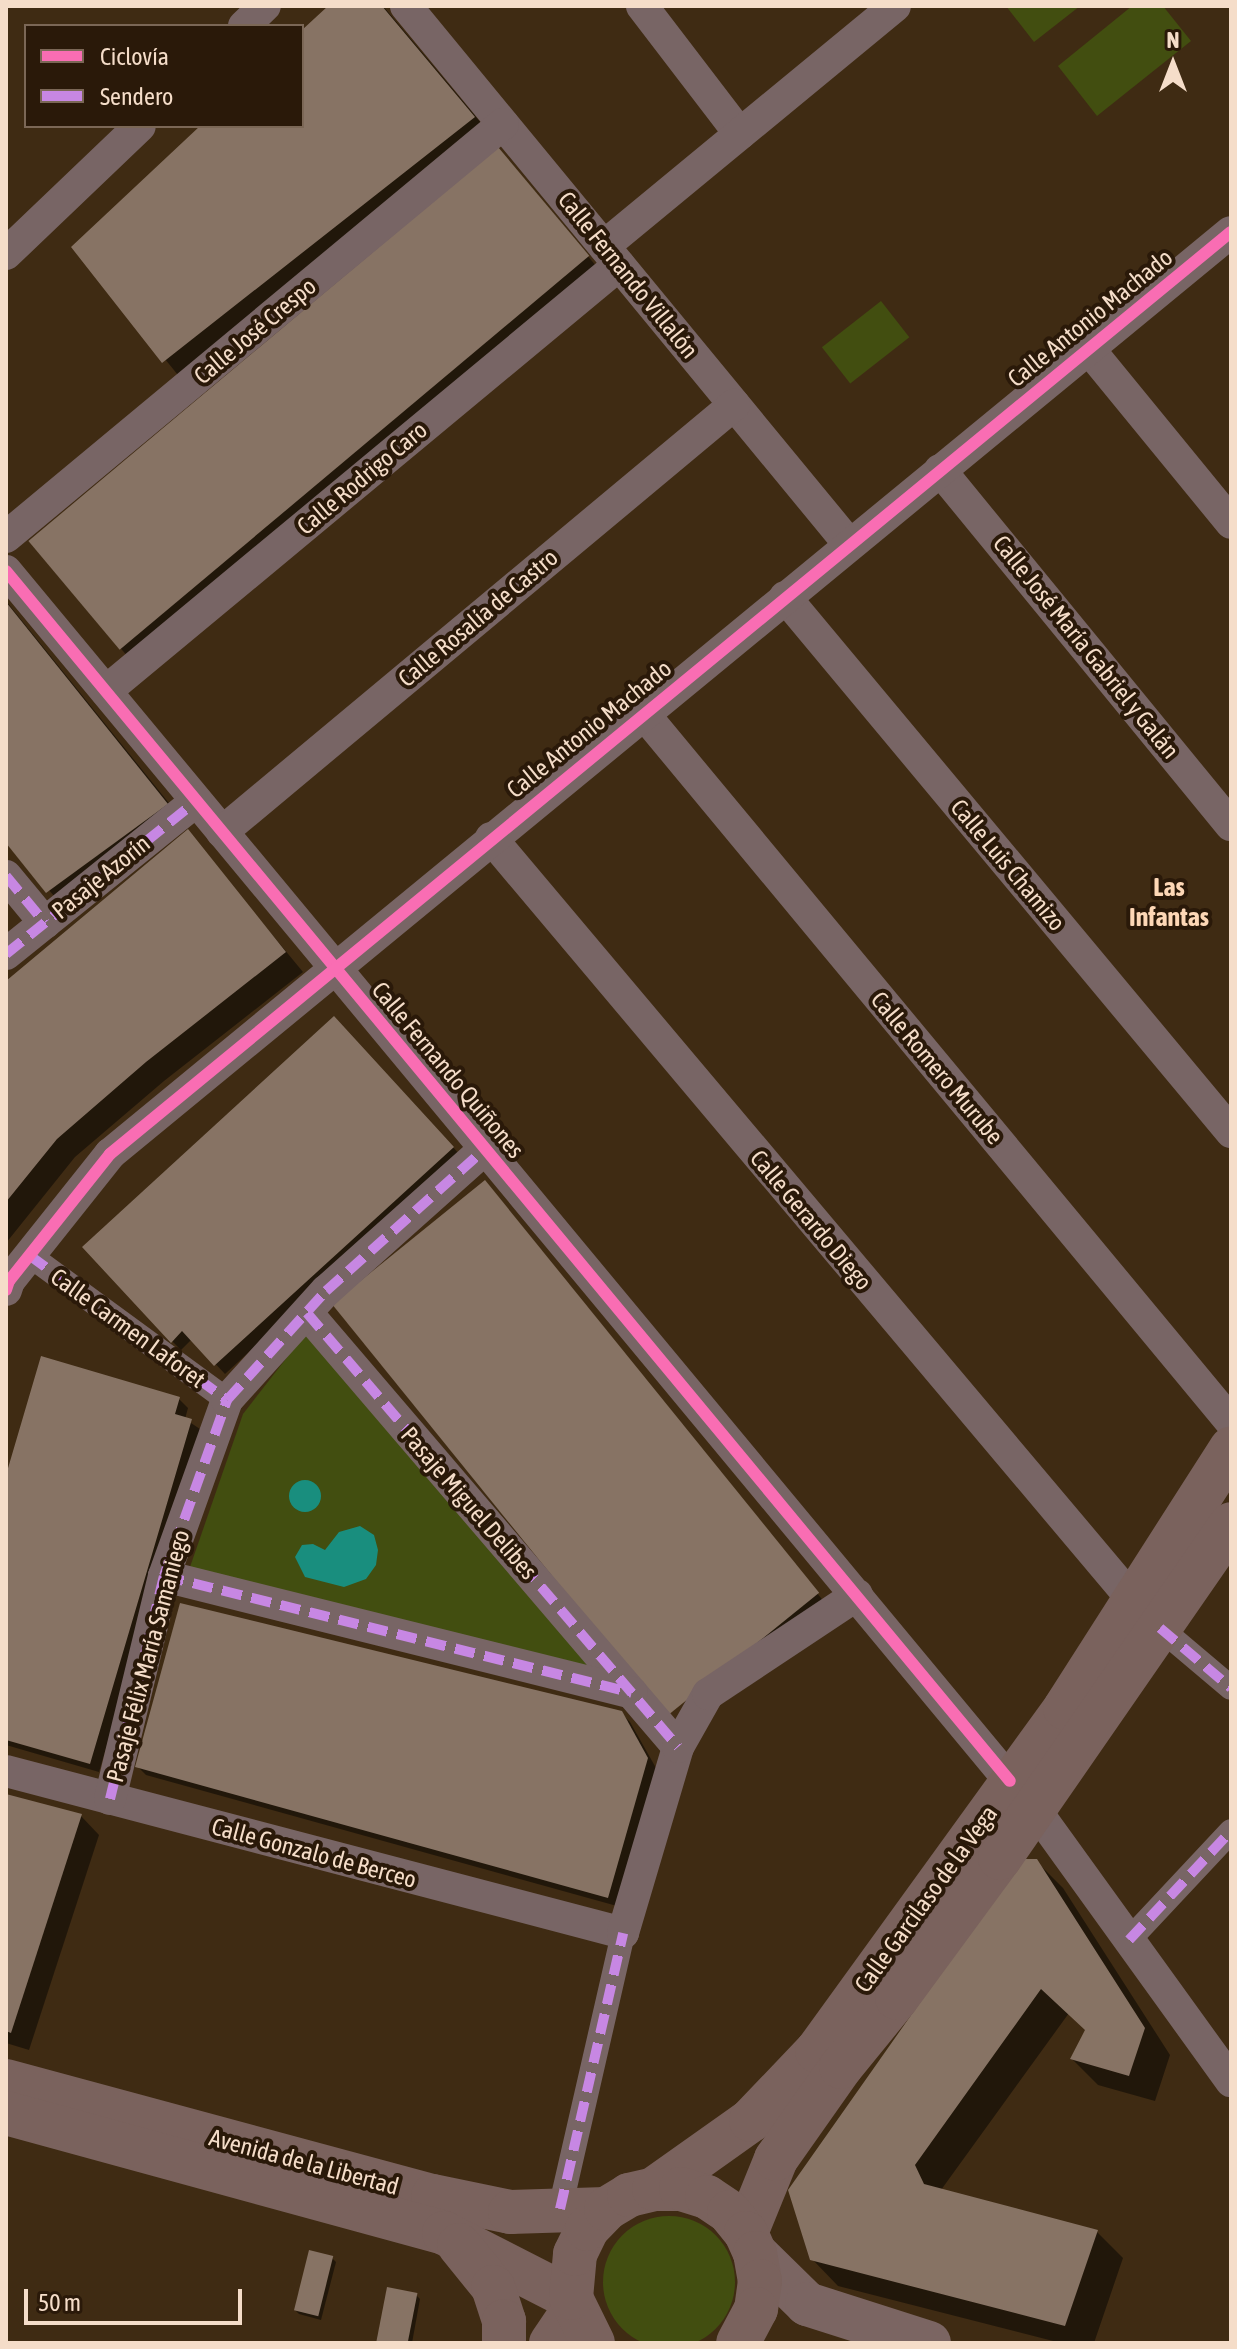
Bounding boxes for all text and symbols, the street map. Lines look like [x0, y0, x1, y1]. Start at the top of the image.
legend [24, 24, 304, 128]
north arrow [1133, 24, 1213, 104]
text: N [1167, 27, 1179, 53]
text: Ciclovía [100, 43, 169, 70]
text: Sendero [100, 83, 173, 110]
street label: Calle Fernando Villalón [552, 186, 704, 364]
street label: Calle Antonio Machado [1002, 243, 1178, 393]
street label: Calle José Crespo [188, 272, 322, 390]
street label: Calle Rodrigo Caro [291, 415, 433, 541]
street label: Calle José María Gabriel y Galán [987, 529, 1185, 765]
street label: Calle Rosalía de Castro [392, 543, 564, 693]
street label: Calle Antonio Machado [501, 654, 677, 804]
street label: Calle Luis Chamizo [945, 793, 1071, 937]
street label: Pasaje Azorín [46, 829, 156, 925]
district label: Las Infantas [1129, 872, 1209, 934]
street label: Calle Fernando Quiñones [366, 976, 530, 1164]
street label: Calle Romero Murube [865, 986, 1009, 1150]
street label: Calle Gerardo Diego [744, 1144, 878, 1296]
street label: Calle Carmen Laforet [45, 1262, 211, 1394]
street label: Pasaje Miguel Delibes [395, 1421, 543, 1585]
street label: Pasaje Félix María Samaniego [100, 1527, 196, 1785]
street label: Calle Garcilaso de la Vega [849, 1800, 1003, 1998]
street label: Calle Gonzalo de Berceo [209, 1812, 419, 1894]
street label: Avenida de la Libertad [206, 2123, 402, 2201]
scale bar [28, 2273, 246, 2323]
text: 50 m [38, 2289, 81, 2316]

